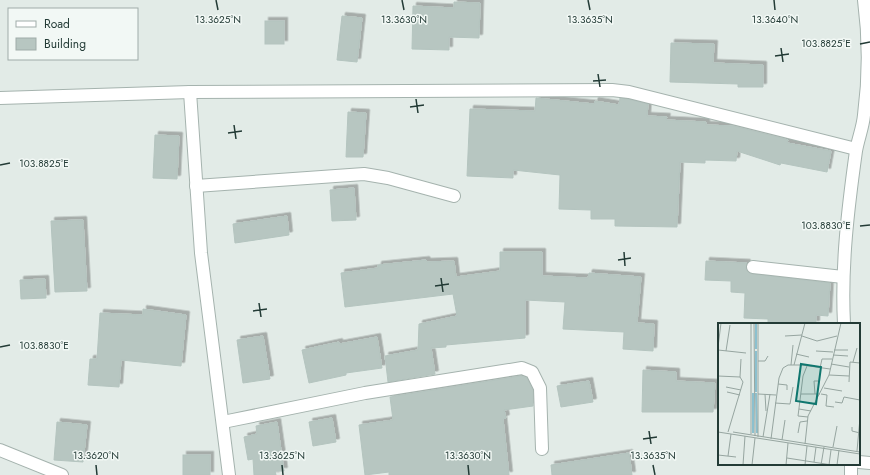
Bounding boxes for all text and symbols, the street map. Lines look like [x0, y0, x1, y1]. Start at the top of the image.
legend [8, 8, 138, 60]
text: 13.3625°N [195, 12, 241, 27]
text: 13.3630°N [381, 12, 427, 27]
text: 13.3635°N [567, 12, 613, 27]
text: 13.3640°N [752, 12, 798, 27]
text: Road [44, 15, 70, 33]
text: Building [44, 35, 86, 53]
text: 103.8825°E [801, 36, 851, 51]
text: 103.8825°E [19, 156, 69, 171]
text: 103.8830°E [801, 218, 851, 233]
inset map [718, 323, 860, 465]
text: 103.8830°E [19, 338, 69, 353]
text: 13.3620°N [73, 448, 119, 463]
text: 13.3625°N [259, 448, 305, 463]
text: 13.3630°N [445, 448, 491, 463]
text: 13.3635°N [630, 448, 676, 463]

